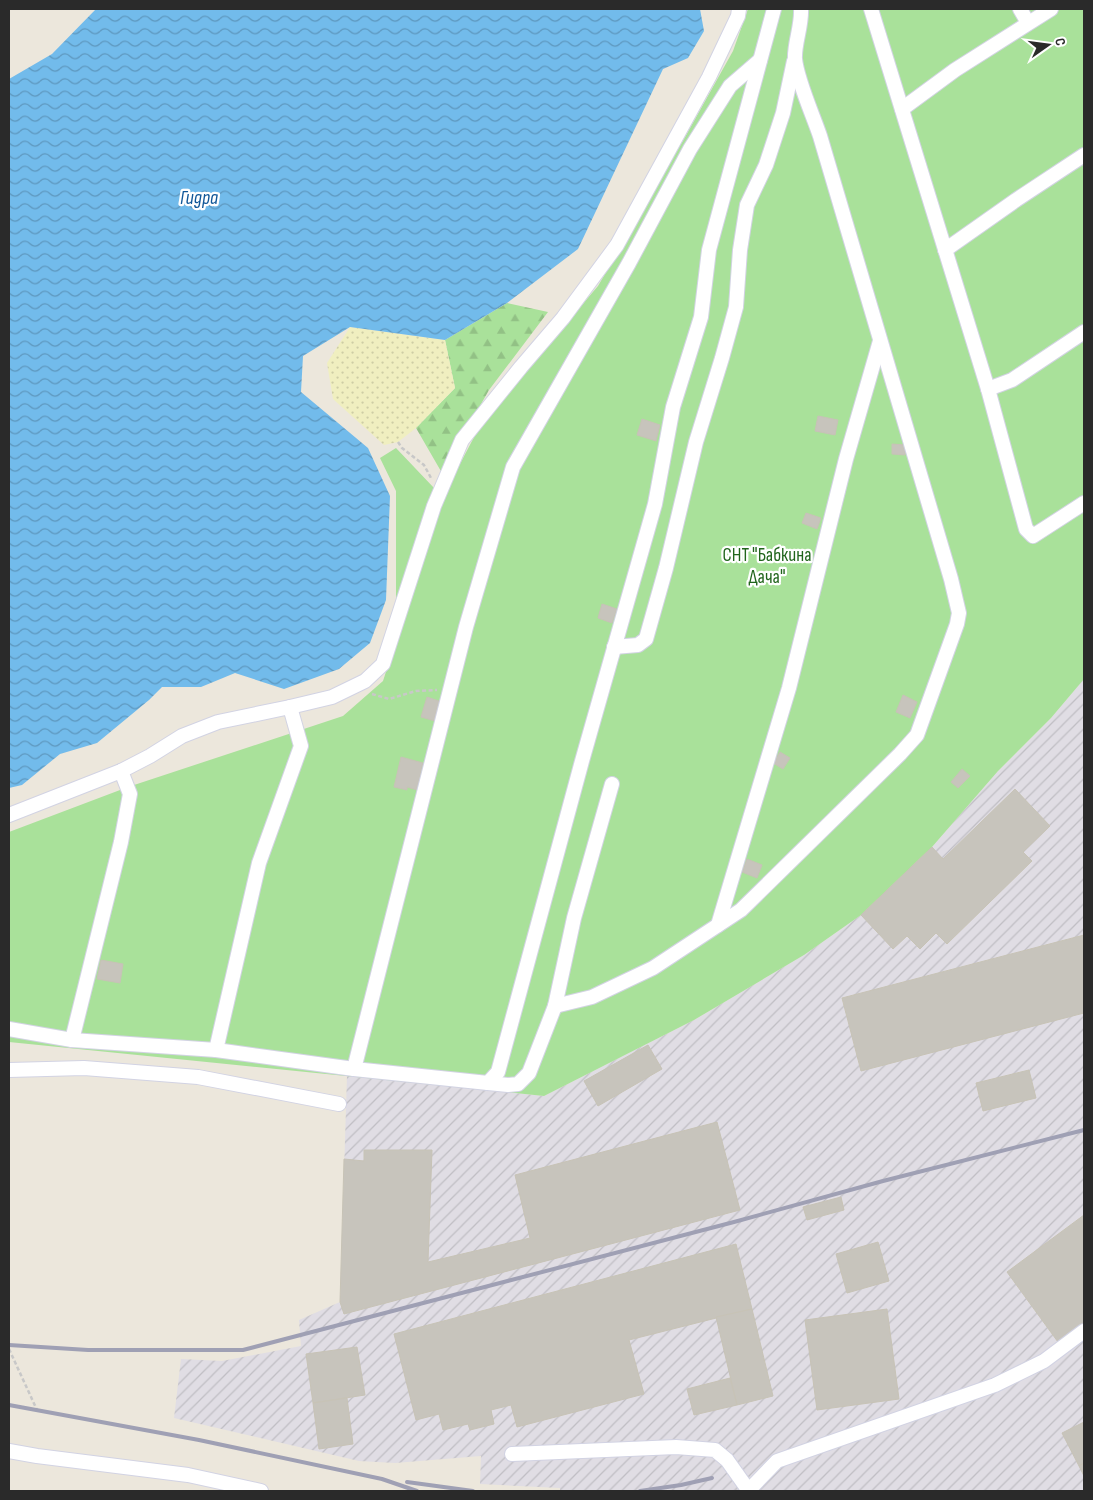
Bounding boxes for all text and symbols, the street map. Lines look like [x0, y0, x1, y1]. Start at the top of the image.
north arrow [1023, 20, 1073, 70]
text: С [1051, 36, 1069, 48]
water label: Гидра [180, 186, 218, 210]
park label: СНТ "Бабкина Дача" [723, 544, 811, 589]

